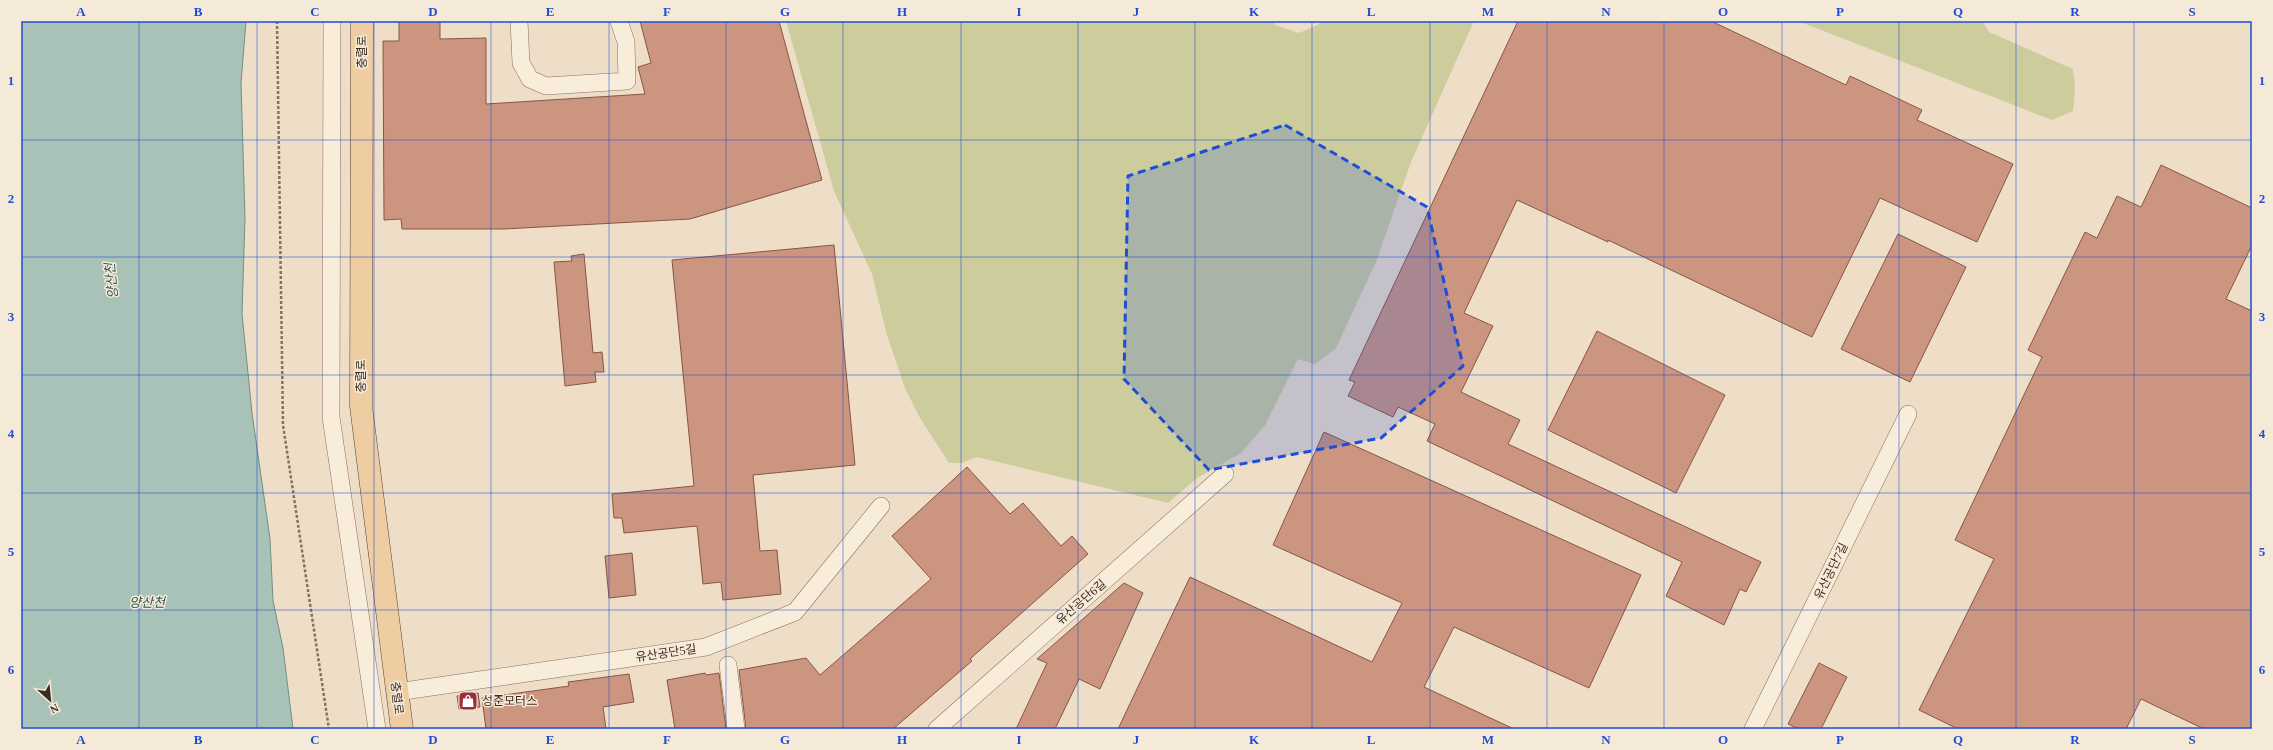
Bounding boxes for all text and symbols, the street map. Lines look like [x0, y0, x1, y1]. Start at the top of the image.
text: A [76, 4, 86, 19]
text: B [194, 4, 203, 19]
text: C [310, 4, 320, 19]
text: D [428, 4, 438, 19]
text: E [546, 4, 554, 19]
text: F [663, 4, 671, 19]
text: G [780, 4, 790, 19]
text: H [897, 4, 907, 19]
text: I [1016, 4, 1022, 19]
text: J [1133, 4, 1140, 19]
text: K [1249, 4, 1260, 19]
text: L [1367, 4, 1376, 19]
text: M [1482, 4, 1494, 19]
text: N [1601, 4, 1611, 19]
text: O [1718, 4, 1728, 19]
text: P [1836, 4, 1844, 19]
text: Q [1953, 4, 1963, 19]
text: R [2070, 4, 2080, 19]
text: S [2188, 4, 2196, 19]
street label: 충렬로 [355, 35, 369, 69]
text: 1 [8, 73, 14, 88]
text: 1 [2259, 73, 2265, 88]
text: 2 [8, 191, 14, 206]
text: 2 [2259, 191, 2265, 206]
water label: 양산천 [102, 261, 121, 300]
text: 3 [8, 309, 15, 324]
text: 3 [2259, 309, 2266, 324]
street label: 충렬로 [354, 359, 368, 393]
text: 4 [8, 426, 15, 441]
text: 4 [2259, 426, 2266, 441]
street label: 유산공단7길 [1811, 540, 1851, 602]
text: 5 [8, 544, 15, 559]
text: 5 [2259, 544, 2266, 559]
street label: 유산공단6길 [1053, 577, 1109, 627]
water label: 양산천 [129, 595, 166, 610]
street label: 유산공단5길 [635, 642, 697, 664]
text: 6 [8, 662, 15, 677]
text: 6 [2259, 662, 2266, 677]
north arrow [30, 680, 70, 720]
street label: 충렬로 [388, 681, 406, 715]
shop icon: 성준모터스 [457, 690, 479, 712]
place label: 성준모터스 [482, 694, 537, 708]
text: N [48, 702, 61, 716]
text: A [76, 732, 86, 747]
text: B [194, 732, 203, 747]
text: C [310, 732, 320, 747]
text: D [428, 732, 438, 747]
text: E [546, 732, 554, 747]
text: F [663, 732, 671, 747]
text: G [780, 732, 790, 747]
text: H [897, 732, 907, 747]
text: I [1016, 732, 1022, 747]
text: J [1133, 732, 1140, 747]
text: K [1249, 732, 1260, 747]
text: L [1367, 732, 1376, 747]
text: M [1482, 732, 1494, 747]
text: N [1601, 732, 1611, 747]
text: O [1718, 732, 1728, 747]
text: P [1836, 732, 1844, 747]
text: Q [1953, 732, 1963, 747]
text: R [2070, 732, 2080, 747]
text: S [2188, 732, 2196, 747]

